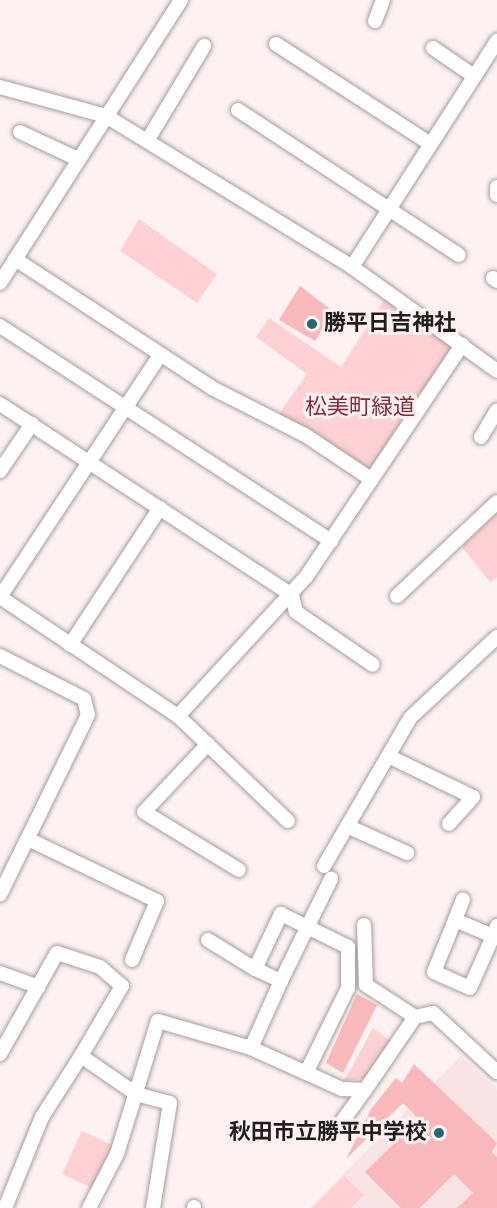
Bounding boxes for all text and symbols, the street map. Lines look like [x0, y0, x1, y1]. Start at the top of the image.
place label: 勝平日吉神社 [324, 311, 456, 337]
marker: 勝平日吉神社 [305, 317, 319, 331]
park label: 松美町緑道 [305, 395, 415, 421]
place label: 秋田市立勝平中学校 [229, 1120, 427, 1146]
marker: 秋田市立勝平中学校 [432, 1126, 446, 1140]

